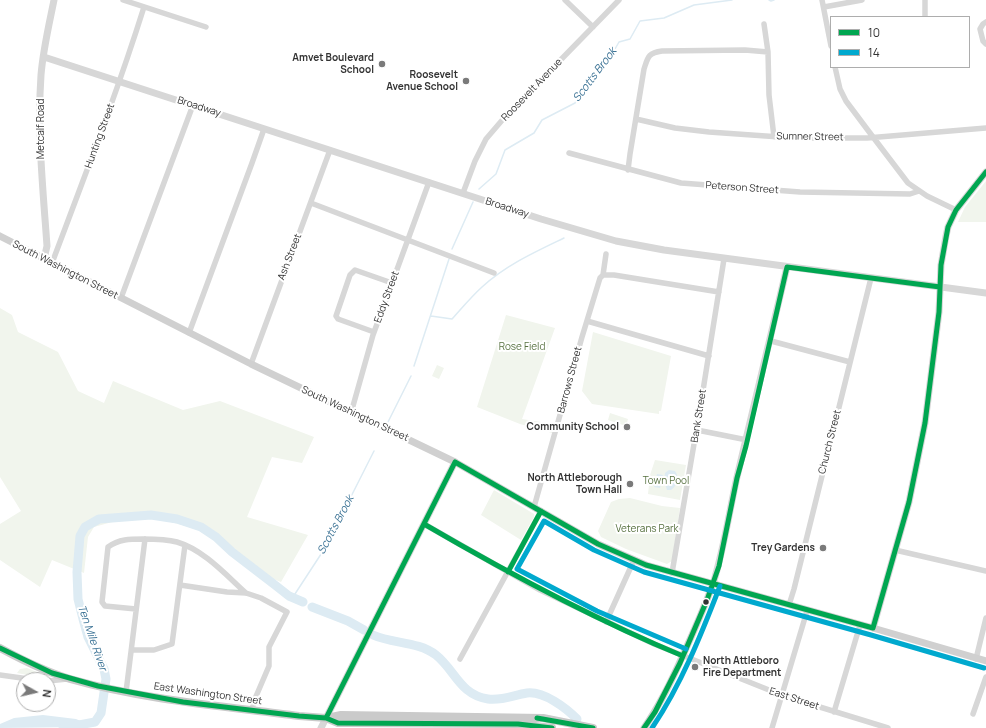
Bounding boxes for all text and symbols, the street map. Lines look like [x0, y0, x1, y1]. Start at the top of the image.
legend [830, 16, 970, 68]
text: 10 [868, 24, 880, 41]
text: 14 [868, 44, 880, 61]
water label: Scotts Brook [570, 45, 620, 105]
place label: Amvet Boulevard School [292, 52, 374, 76]
street label: Roosevelt Avenue [499, 56, 565, 124]
marker: Amvet Boulevard School [377, 59, 387, 69]
place label: Roosevelt Avenue School [386, 69, 458, 92]
marker: Roosevelt Avenue School [461, 76, 471, 86]
street label: Broadway [176, 94, 222, 120]
street label: Metcalf Road [35, 99, 47, 159]
street label: Hunting Street [83, 102, 117, 170]
street label: Sumner Street [776, 130, 844, 144]
street label: Peterson Street [705, 179, 779, 197]
street label: Broadway [484, 195, 530, 221]
street label: Ash Street [276, 232, 304, 282]
street label: South Washington Street [10, 238, 120, 302]
street label: Eddy Street [372, 269, 402, 325]
park label: Rose Field [499, 341, 545, 353]
street label: Barrows Street [555, 345, 585, 415]
street label: South Washington Street [300, 384, 410, 444]
street label: Bank Street [689, 388, 709, 444]
street label: Church Street [816, 409, 844, 475]
place label: Community School [527, 421, 619, 433]
marker: Community School [622, 422, 632, 432]
place label: North Attleborough Town Hall [527, 472, 622, 496]
park label: Town Pool [643, 475, 689, 487]
marker: North Attleborough Town Hall [625, 479, 635, 489]
water label: Scotts Brook [315, 493, 357, 557]
park label: Veterans Park [615, 523, 679, 535]
place label: Trey Gardens [751, 542, 815, 554]
marker: Trey Gardens [818, 543, 828, 553]
unlabelled marker [701, 597, 711, 607]
water label: Ten Mile River [75, 603, 109, 673]
place label: North Attleboro Fire Department [703, 655, 781, 678]
marker: North Attleboro Fire Department [690, 662, 700, 672]
north arrow [16, 672, 56, 712]
street label: East Washington Street [153, 680, 263, 708]
street label: East Street [767, 685, 821, 713]
text: N [39, 689, 55, 699]

